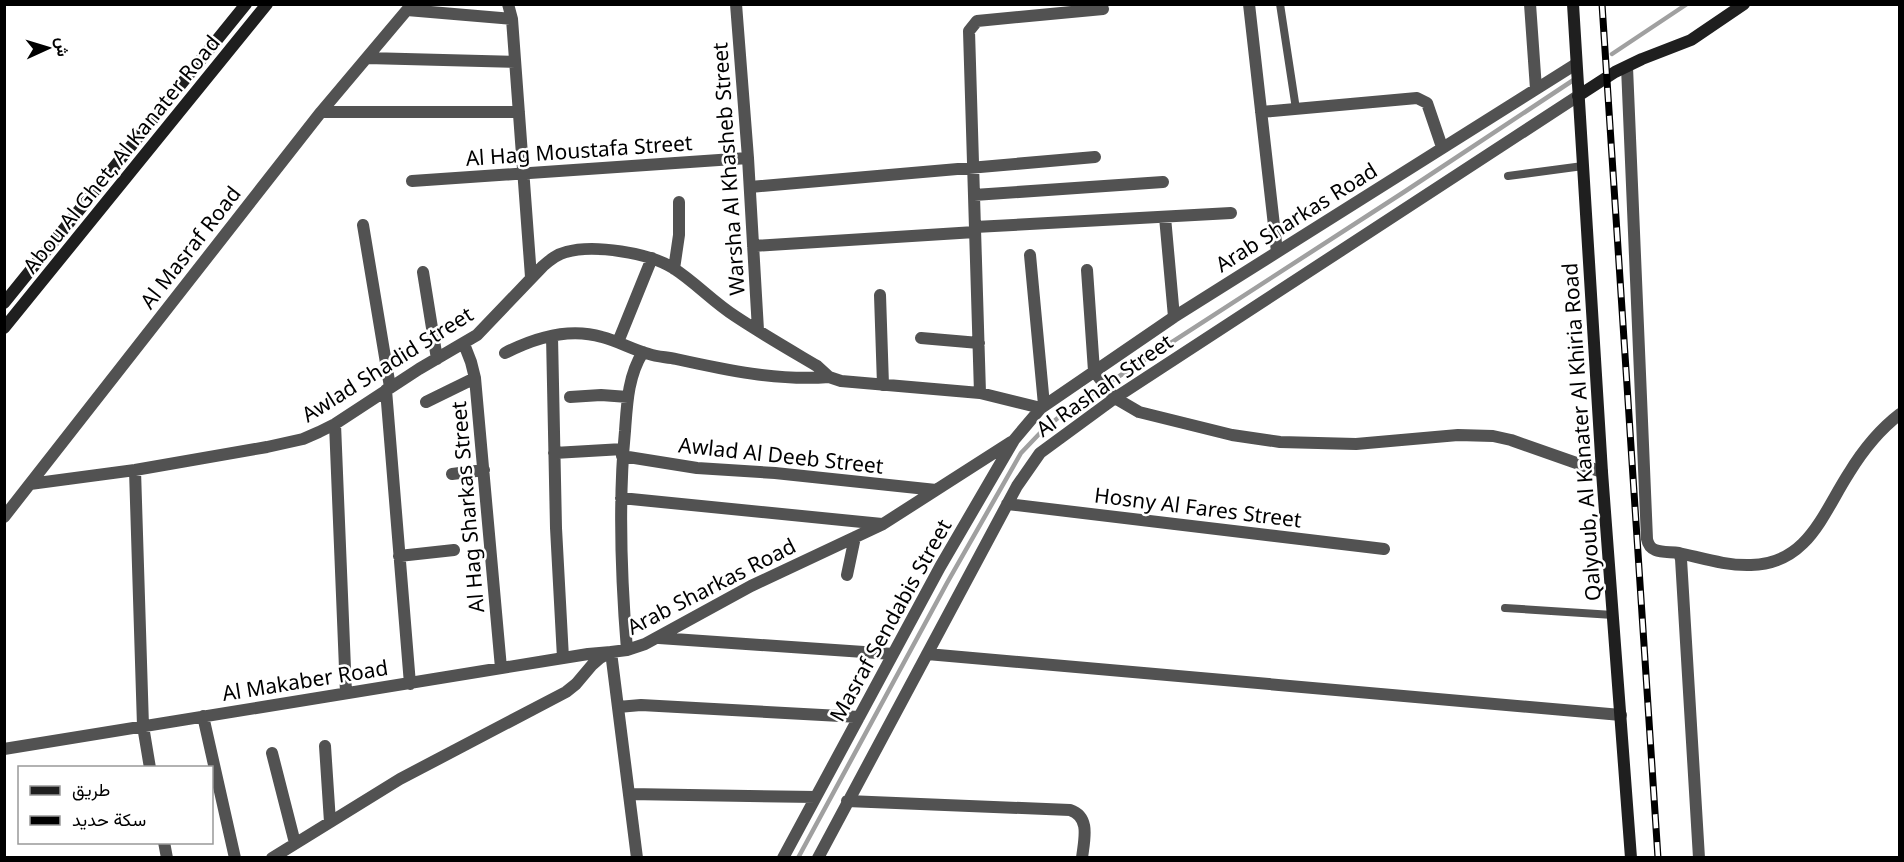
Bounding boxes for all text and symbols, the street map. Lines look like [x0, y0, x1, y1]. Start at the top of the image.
north arrow [18, 18, 78, 78]
street label: Abou Al Ghet, Al Kanater Road [16, 29, 226, 279]
text: ش [51, 37, 75, 57]
street label: Warsha Al Khasheb Street [705, 41, 751, 297]
street label: Al Hag Moustafa Street [465, 128, 694, 172]
street label: Arab Sharkas Road [1210, 156, 1382, 278]
street label: Al Masraf Road [133, 180, 247, 314]
street label: Qalyoub, Al Kanater Al Khiria Road [1555, 262, 1607, 602]
street label: Awlad Shadid Street [296, 300, 478, 428]
street label: Al Rashah Street [1030, 327, 1178, 443]
street label: Al Hag Sharkas Street [444, 400, 490, 614]
street label: Awlad Al Deeb Street [677, 430, 885, 480]
street label: Hosny Al Fares Street [1093, 480, 1304, 534]
street label: Masraf Sendabis Street [823, 514, 958, 726]
street label: Arab Sharkas Road [622, 531, 800, 641]
street label: Al Makaber Road [220, 653, 390, 707]
legend [18, 766, 213, 844]
text: طريق [72, 777, 110, 801]
text: سكة حديد [72, 807, 146, 831]

